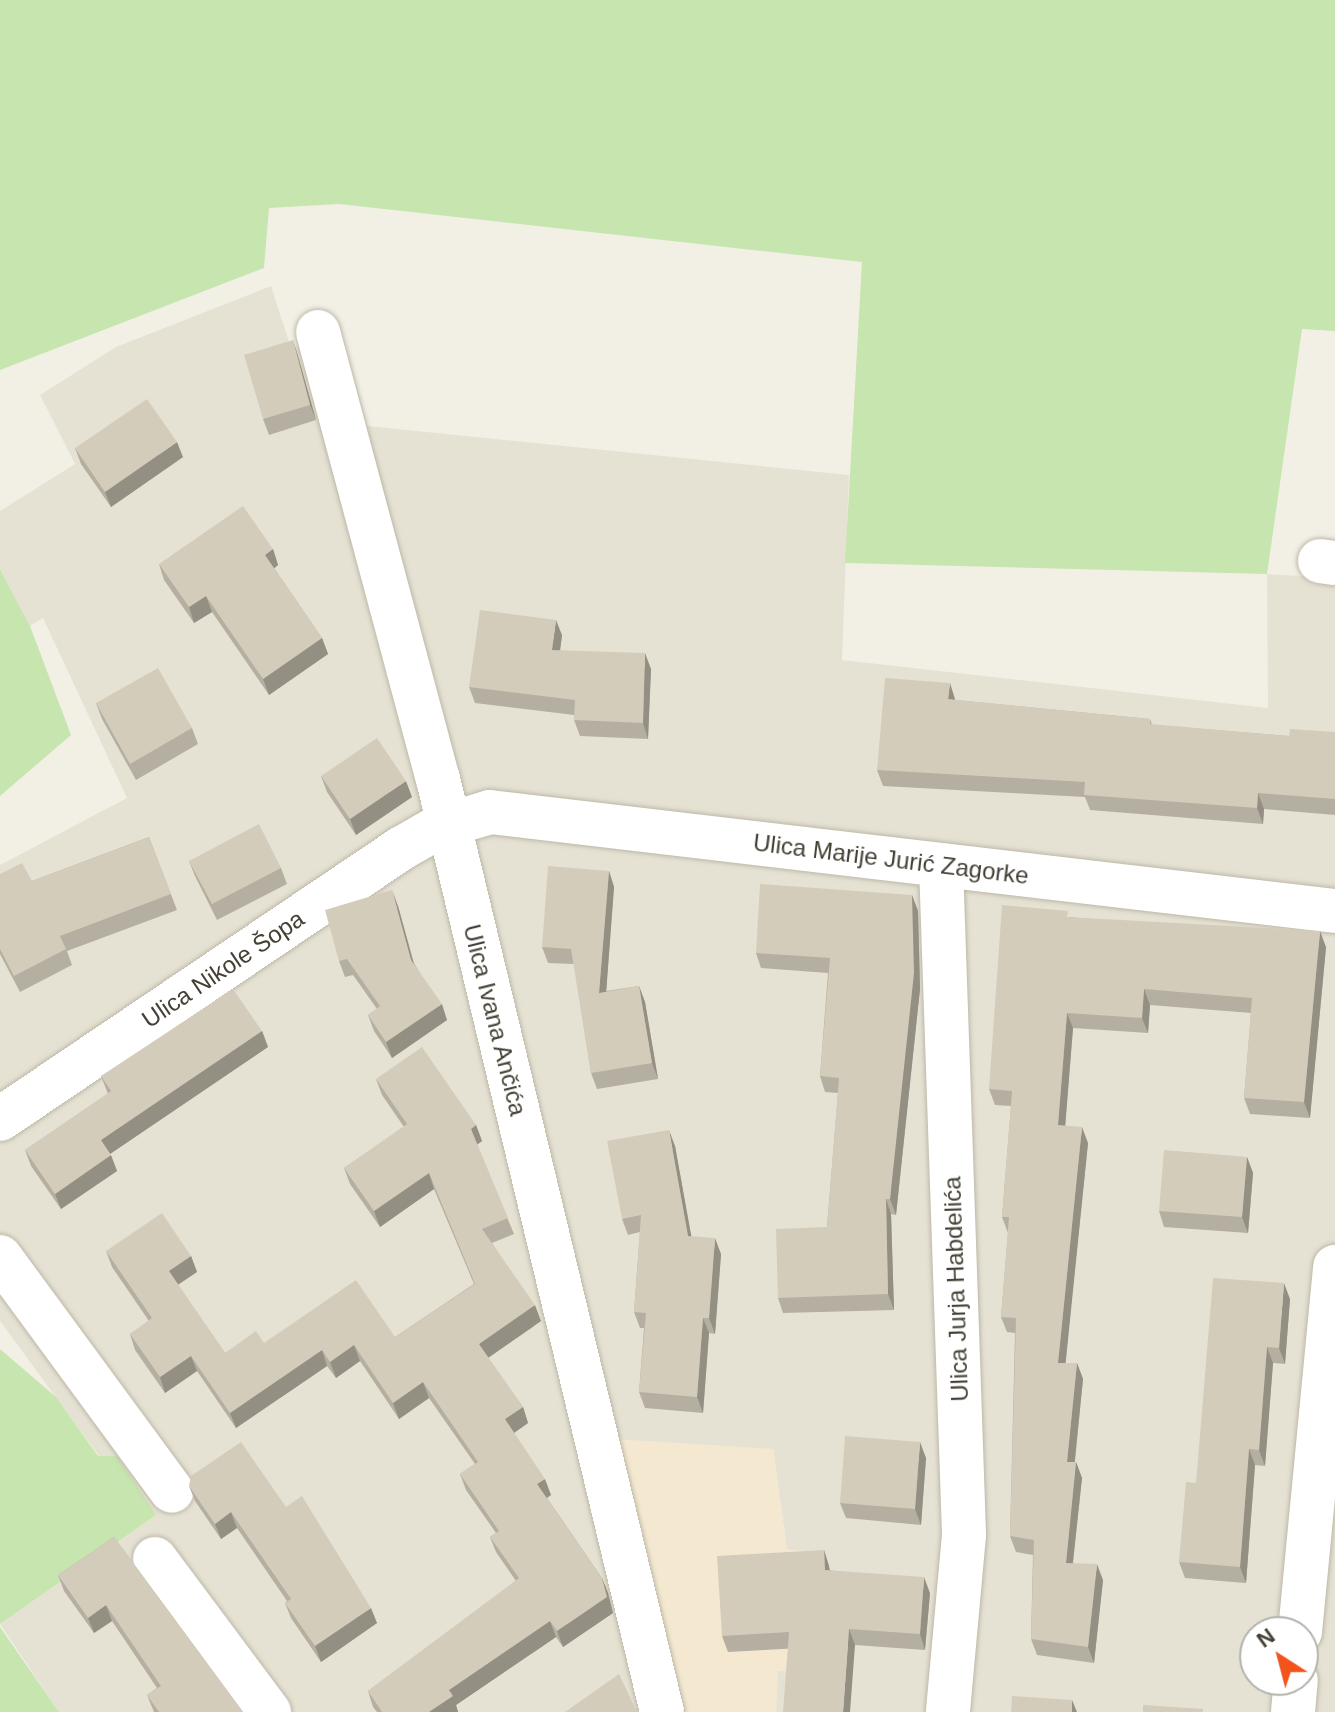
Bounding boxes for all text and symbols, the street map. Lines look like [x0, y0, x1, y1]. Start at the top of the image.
street label: Ulica Marije Jurić Zagorke [752, 828, 1030, 890]
street label: Ulica Nikole Šopa [136, 904, 310, 1034]
street label: Ulica Ivana Ančića [457, 921, 533, 1119]
street label: Ulica Jurja Habdelića [938, 1176, 974, 1402]
north arrow [1239, 1616, 1319, 1696]
text: N [1252, 1623, 1280, 1653]

